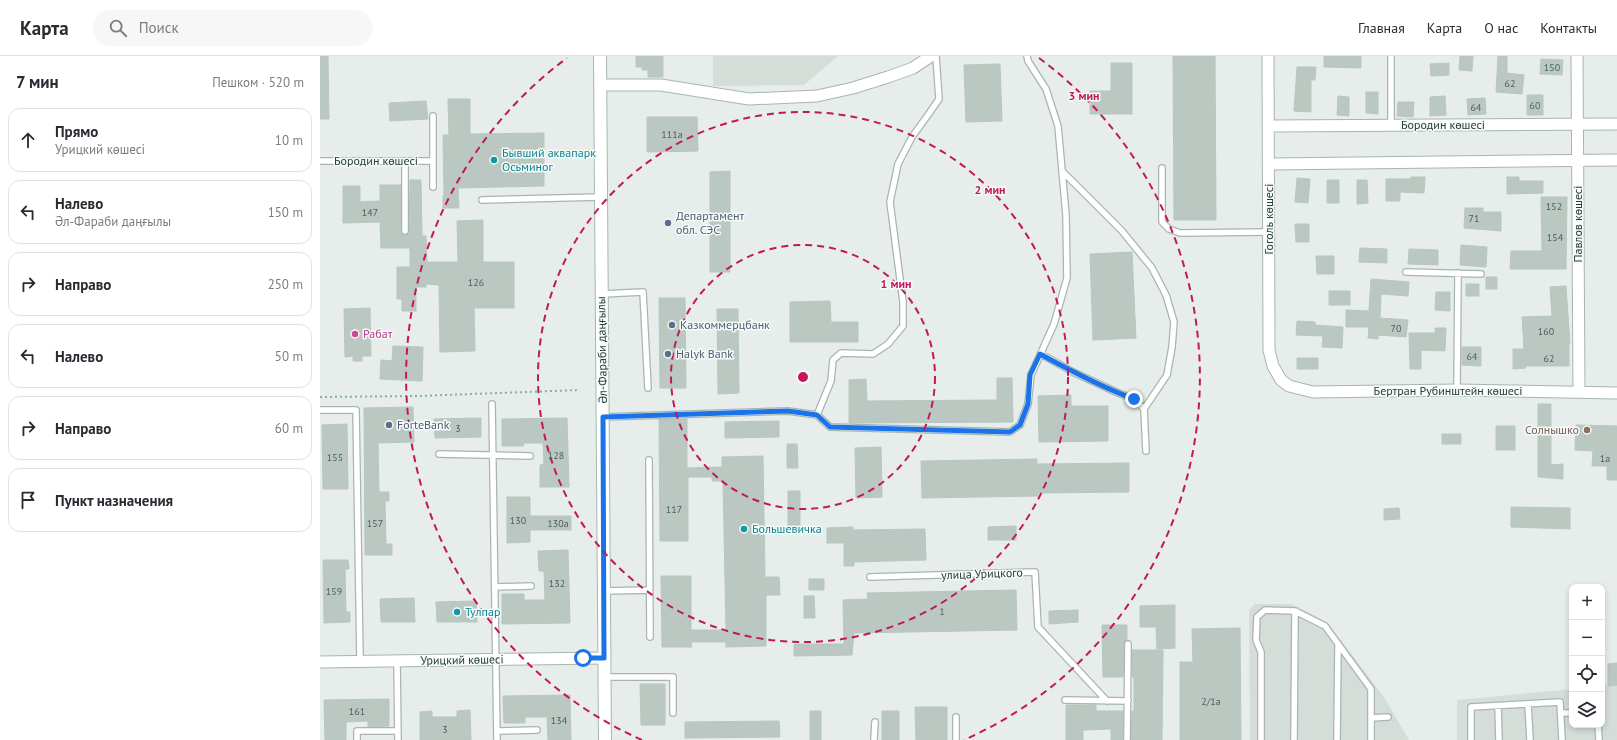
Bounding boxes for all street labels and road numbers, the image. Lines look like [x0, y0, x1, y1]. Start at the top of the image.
street label: Бородин көшесі [1401, 117, 1485, 132]
street label: Бородин көшесі [334, 153, 418, 168]
street label: Гоголь көшесі [1261, 184, 1276, 254]
street label: Павлов көшесі [1570, 186, 1585, 262]
street label: Әл-Фараби даңғылы [593, 296, 610, 404]
street label: Бертран Рубинштейн көшесі [1374, 383, 1522, 398]
street label: улица Урицкого [941, 565, 1023, 582]
street label: Урицкий көшесі [420, 651, 504, 668]

